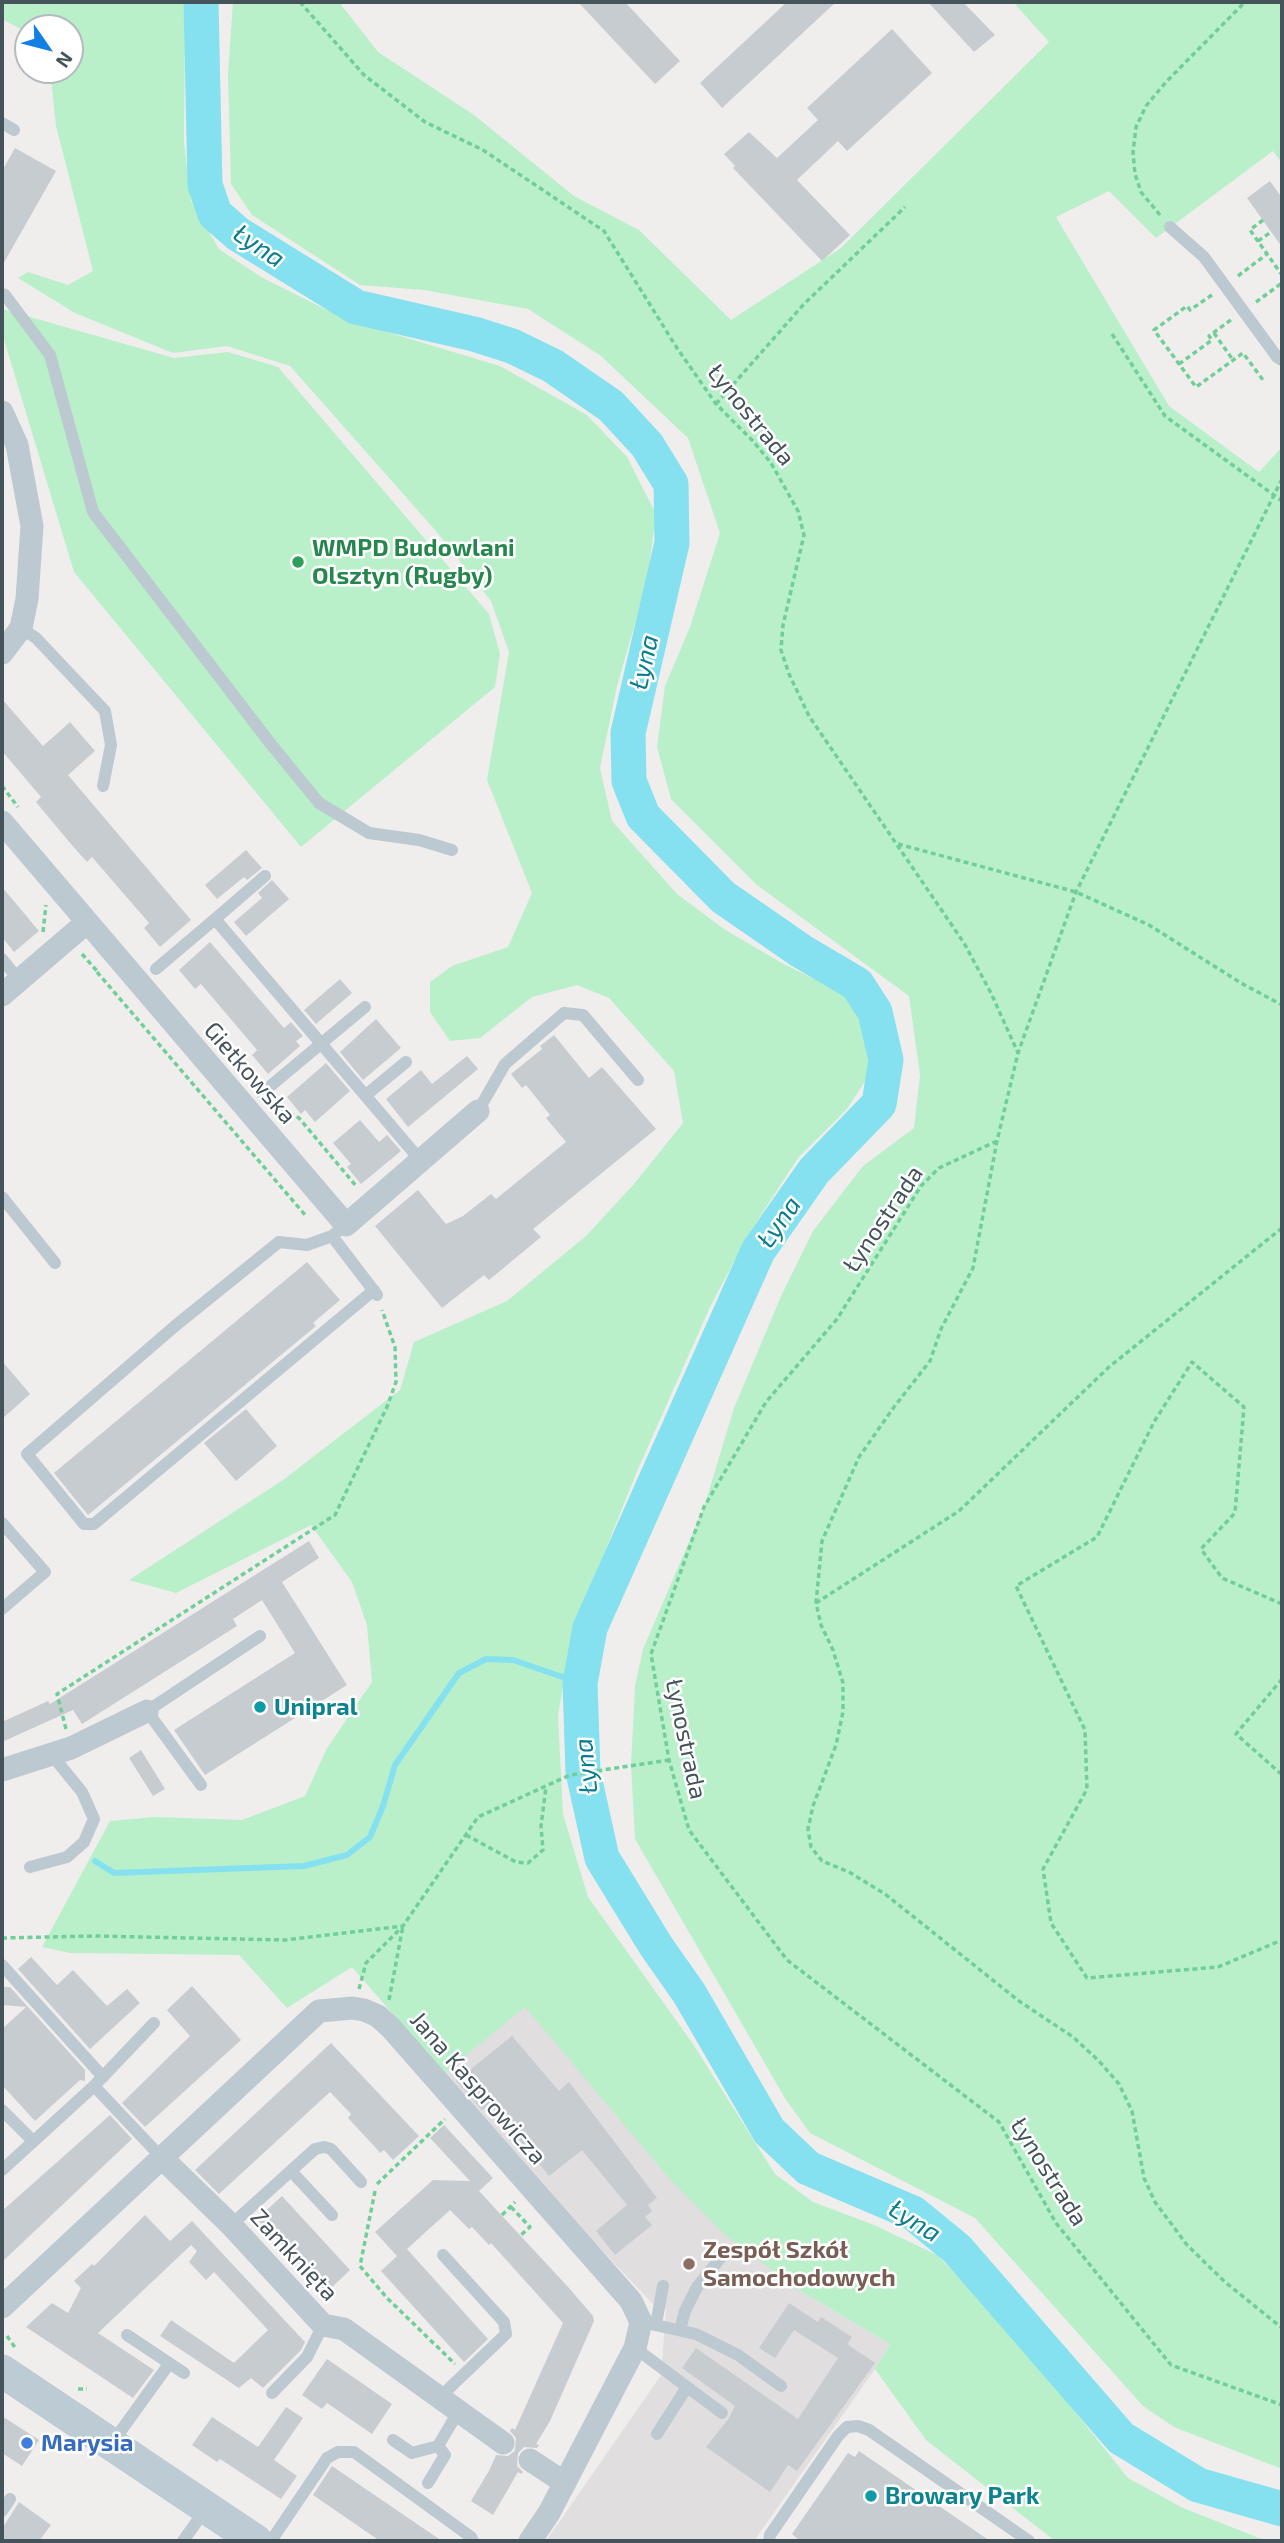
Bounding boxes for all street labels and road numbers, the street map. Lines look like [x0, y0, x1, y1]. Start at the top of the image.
street label: Łynostrada [701, 358, 801, 472]
street label: Gietkowska [198, 1016, 302, 1130]
street label: Łynostrada [837, 1160, 929, 1278]
street label: Łynostrada [659, 1676, 713, 1802]
street label: Jana Kasprowicza [404, 2006, 552, 2170]
street label: Łynostrada [1004, 2113, 1094, 2231]
street label: Zamknięta [244, 2203, 344, 2307]

